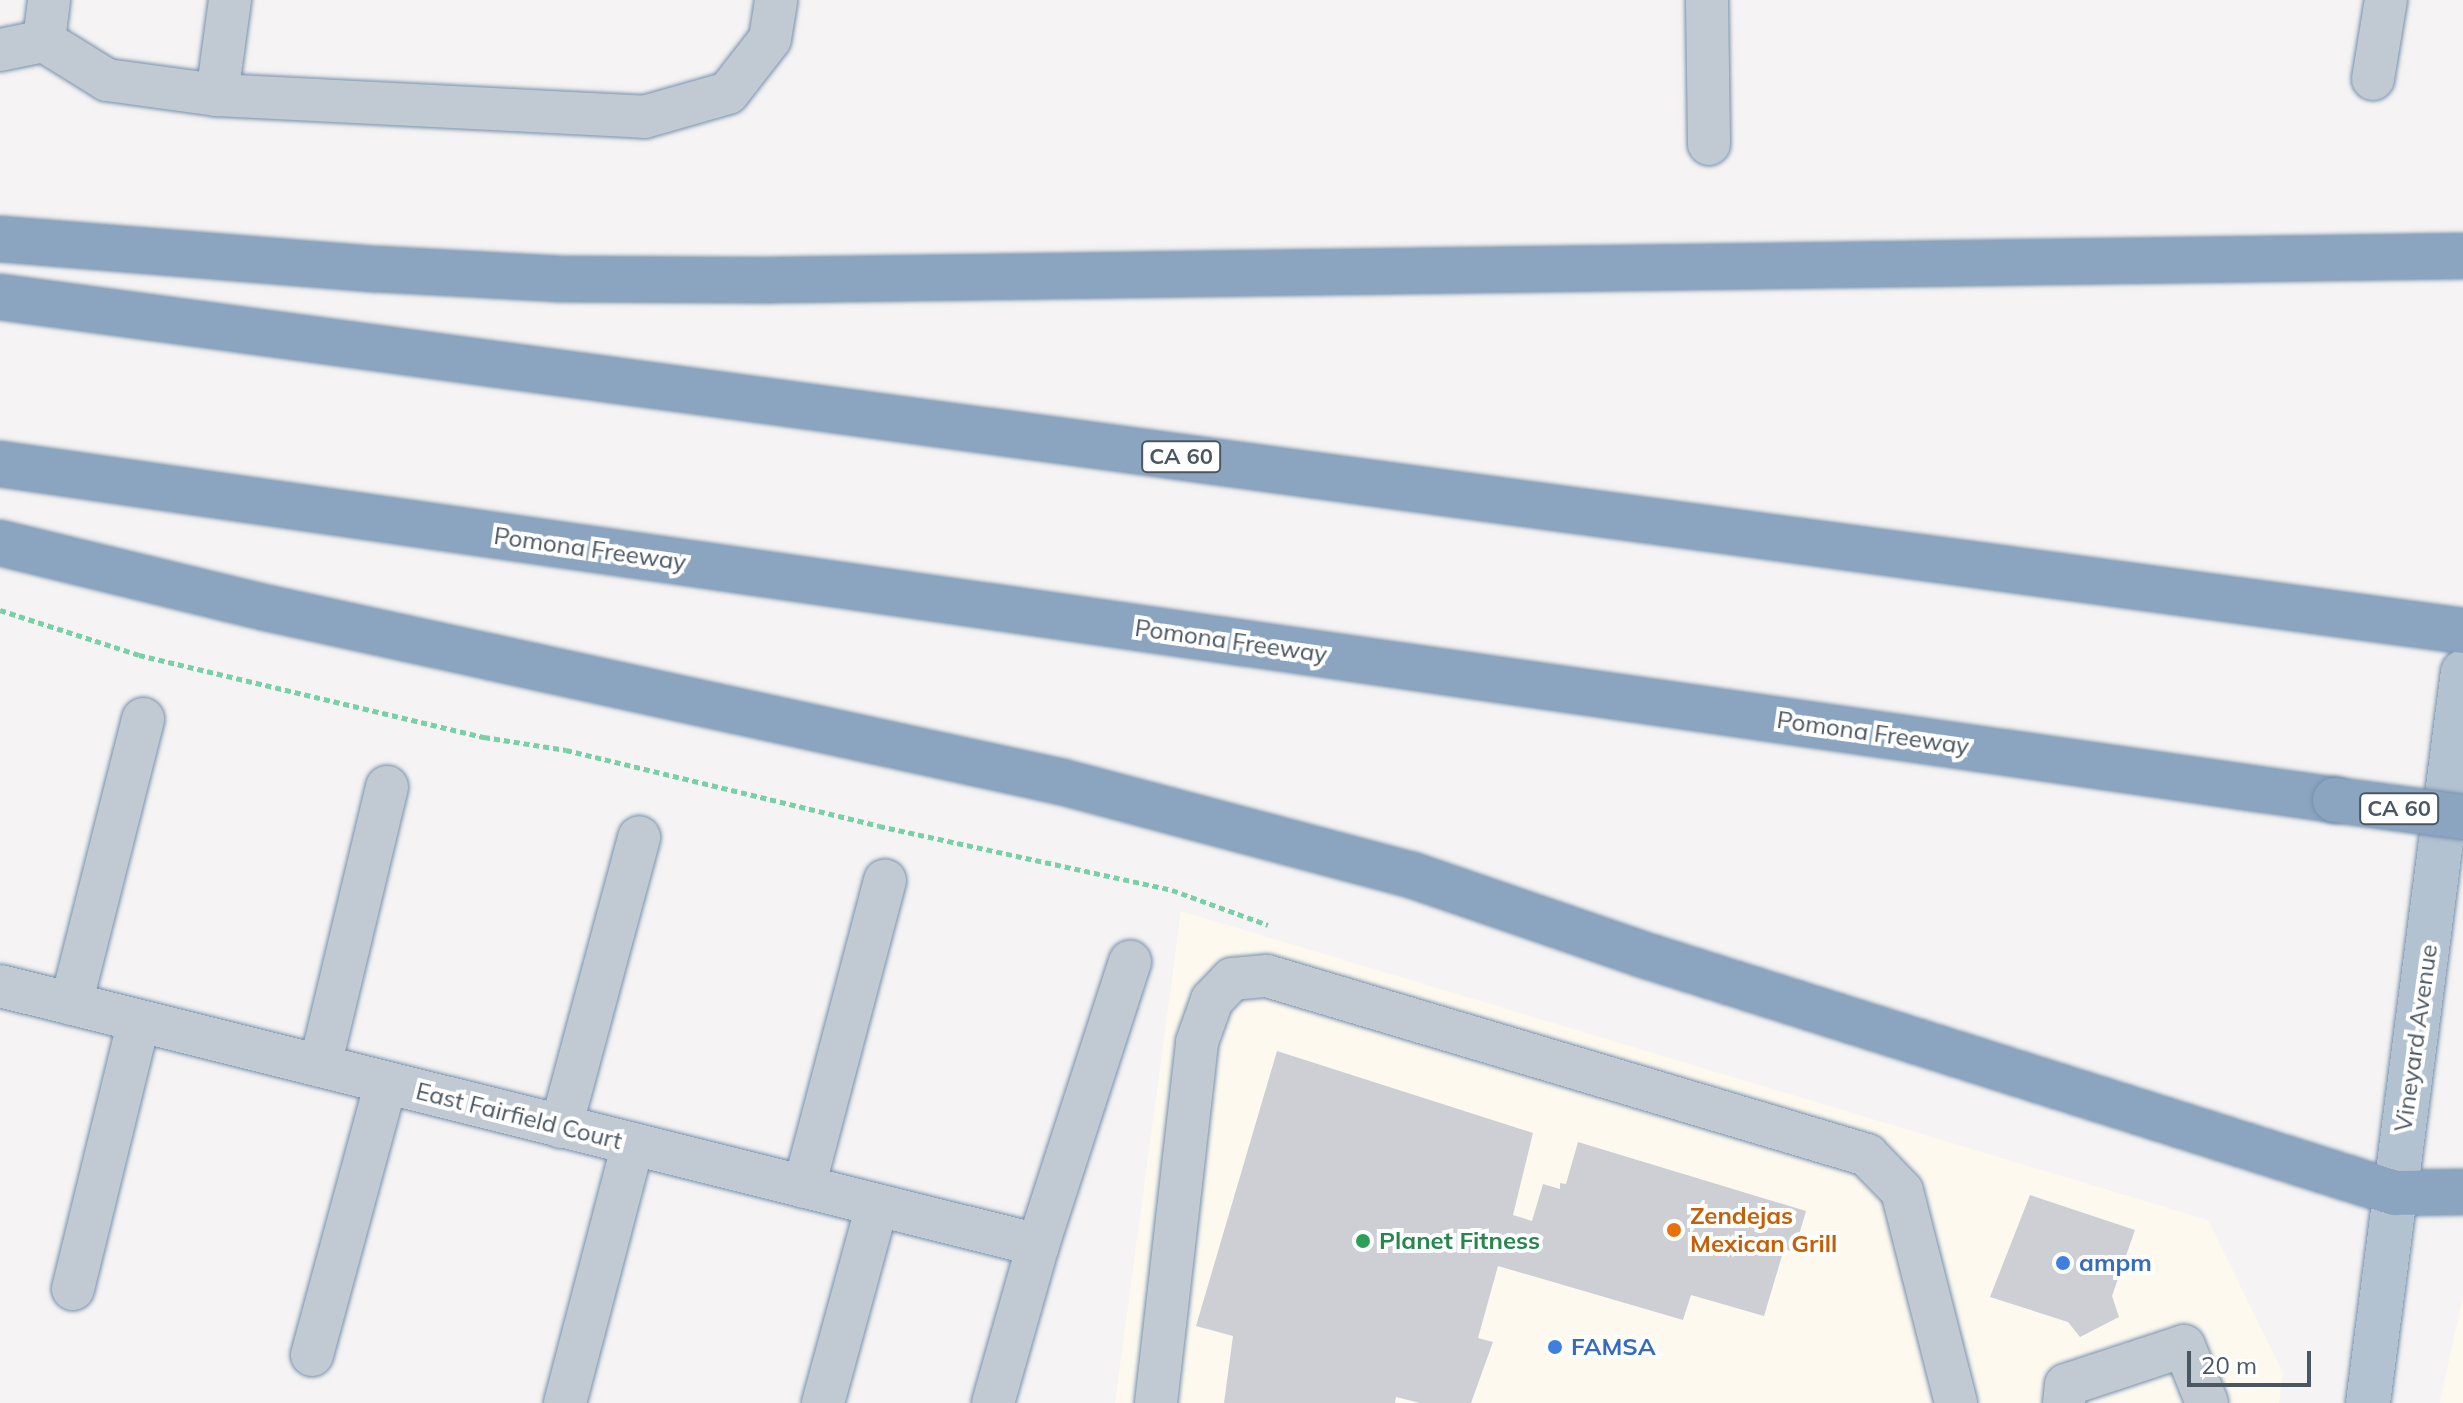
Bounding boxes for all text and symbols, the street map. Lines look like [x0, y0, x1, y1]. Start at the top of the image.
road number: CA 60 [1141, 439, 1221, 475]
street label: Pomona Freeway [492, 521, 688, 577]
street label: Pomona Freeway [1133, 613, 1329, 669]
street label: Pomona Freeway [1775, 705, 1971, 761]
road number: CA 60 [2359, 791, 2439, 827]
street label: Vineyard Avenue [2389, 942, 2443, 1134]
street label: East Fairfield Court [413, 1076, 625, 1156]
place label: Zendejas Mexican Grill [1690, 1202, 1837, 1258]
marker: Zendejas Mexican Grill [1665, 1221, 1683, 1239]
place label: Planet Fitness [1379, 1227, 1540, 1255]
marker: Planet Fitness [1354, 1232, 1372, 1250]
place label: ampm [2079, 1249, 2152, 1277]
marker: ampm [2054, 1254, 2072, 1272]
place label: FAMSA [1571, 1333, 1656, 1361]
scale bar [2191, 1335, 2315, 1385]
marker: FAMSA [1546, 1338, 1564, 1356]
text: 20 m [2201, 1350, 2257, 1380]

